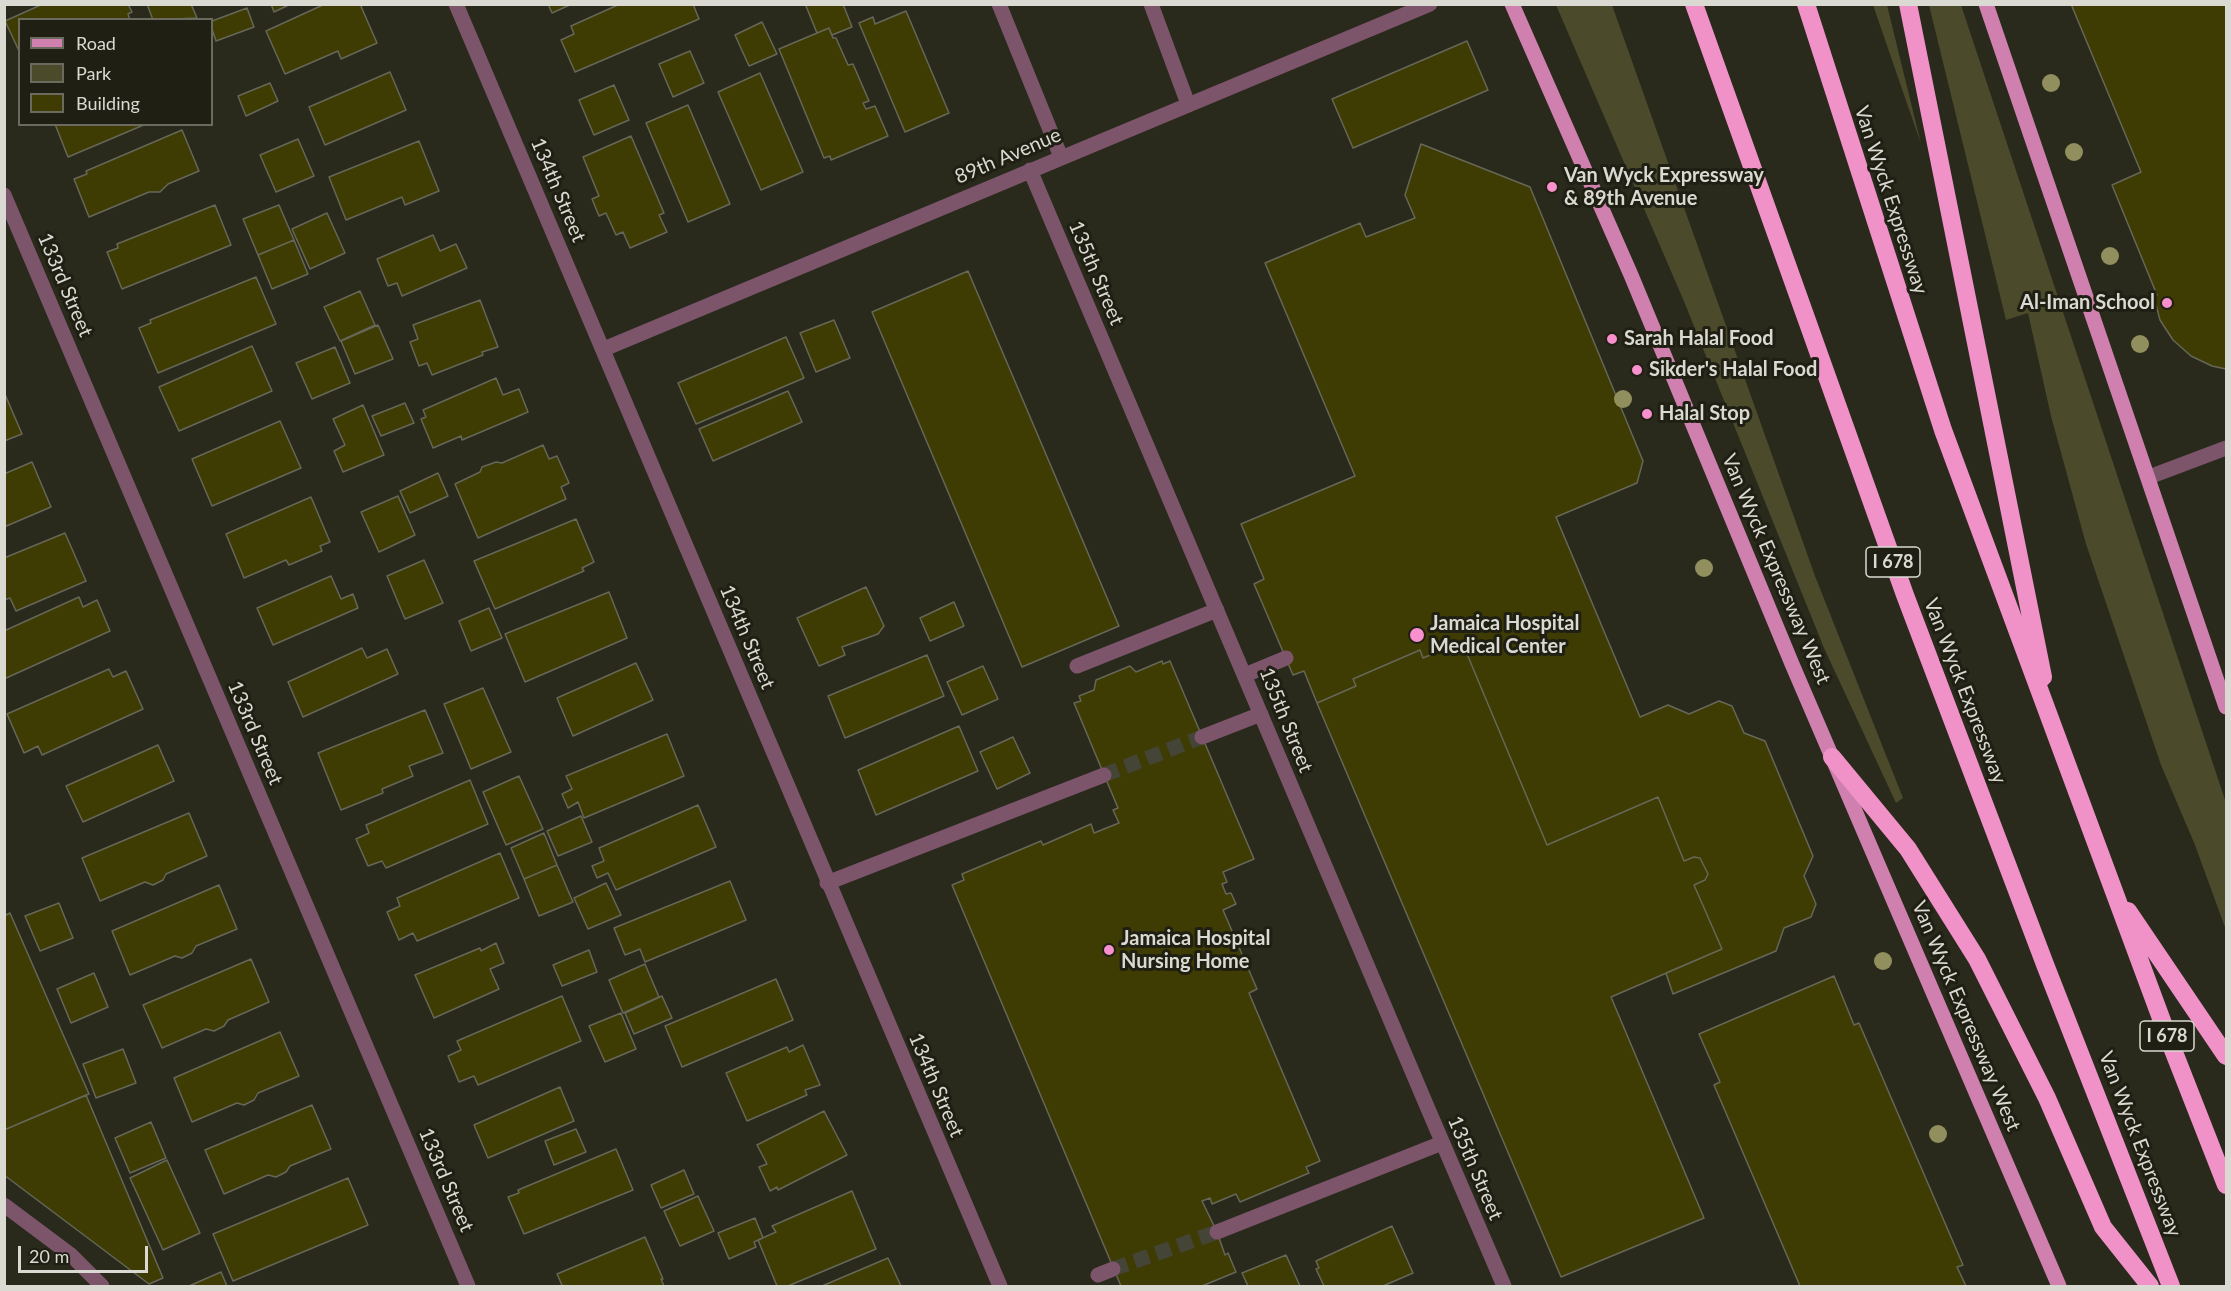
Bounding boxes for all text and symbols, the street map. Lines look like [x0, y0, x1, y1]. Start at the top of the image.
legend [18, 18, 213, 126]
text: Road [76, 32, 116, 54]
text: Park [76, 62, 111, 84]
text: Building [76, 92, 140, 114]
street label: Van Wyck Expressway [1849, 103, 1933, 297]
street label: 89th Avenue [951, 123, 1065, 189]
street label: 134th Street [525, 134, 591, 246]
place label: Van Wyck Expressway & 89th Avenue [1564, 164, 1764, 211]
marker: Van Wyck Expressway & 89th Avenue [1545, 180, 1559, 194]
street label: 135th Street [1063, 217, 1129, 329]
street label: 133rd Street [32, 229, 98, 341]
place label: Al-Iman School [2020, 291, 2155, 315]
marker: Al-Iman School [2160, 296, 2174, 310]
place label: Sarah Halal Food [1624, 327, 1774, 351]
marker: Sarah Halal Food [1605, 332, 1619, 346]
place label: Sikder's Halal Food [1649, 358, 1817, 382]
marker: Sikder's Halal Food [1630, 363, 1644, 377]
place label: Halal Stop [1659, 402, 1750, 426]
marker: Halal Stop [1640, 407, 1654, 421]
street label: Van Wyck Expressway West [1717, 450, 1835, 688]
road number: I 678 [1866, 547, 1920, 577]
street label: 134th Street [714, 581, 780, 693]
street label: Van Wyck Expressway [1919, 595, 2011, 787]
place label: Jamaica Hospital Medical Center [1430, 612, 1579, 659]
marker: Jamaica Hospital Medical Center [1408, 626, 1426, 644]
street label: 135th Street [1254, 664, 1318, 776]
street label: 133rd Street [222, 677, 288, 789]
street label: Van Wyck Expressway West [1907, 897, 2025, 1135]
place label: Jamaica Hospital Nursing Home [1121, 927, 1270, 974]
marker: Jamaica Hospital Nursing Home [1102, 943, 1116, 957]
road number: I 678 [2140, 1021, 2194, 1051]
street label: 134th Street [903, 1029, 969, 1141]
street label: Van Wyck Expressway [2094, 1048, 2186, 1240]
street label: 135th Street [1442, 1112, 1508, 1224]
street label: 133rd Street [413, 1124, 479, 1236]
scale bar [21, 1234, 152, 1272]
text: 20 m [29, 1245, 69, 1267]

